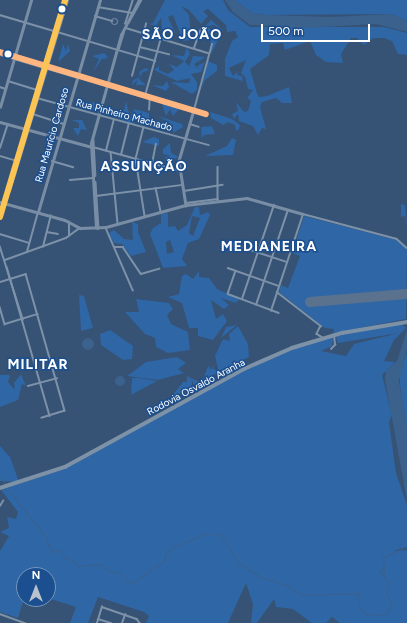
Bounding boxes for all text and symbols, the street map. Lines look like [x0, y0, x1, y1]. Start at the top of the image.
unlabelled marker [57, 4, 67, 14]
scale bar [263, 16, 372, 42]
text: 500 m [268, 24, 303, 38]
district label: SÃO JOÃO [142, 27, 222, 43]
unlabelled marker [3, 49, 13, 59]
street label: Rua Maurício Cardoso [33, 86, 71, 184]
street label: Rua Pinheiro Machado [74, 96, 174, 134]
district label: ASSUNÇÃO [101, 159, 187, 175]
district label: MEDIANEIRA [221, 239, 317, 255]
street label: Rodovia Osvaldo Aranha [145, 356, 247, 418]
district label: MILITAR [8, 357, 68, 373]
north arrow [16, 567, 56, 607]
text: N [32, 569, 40, 582]

